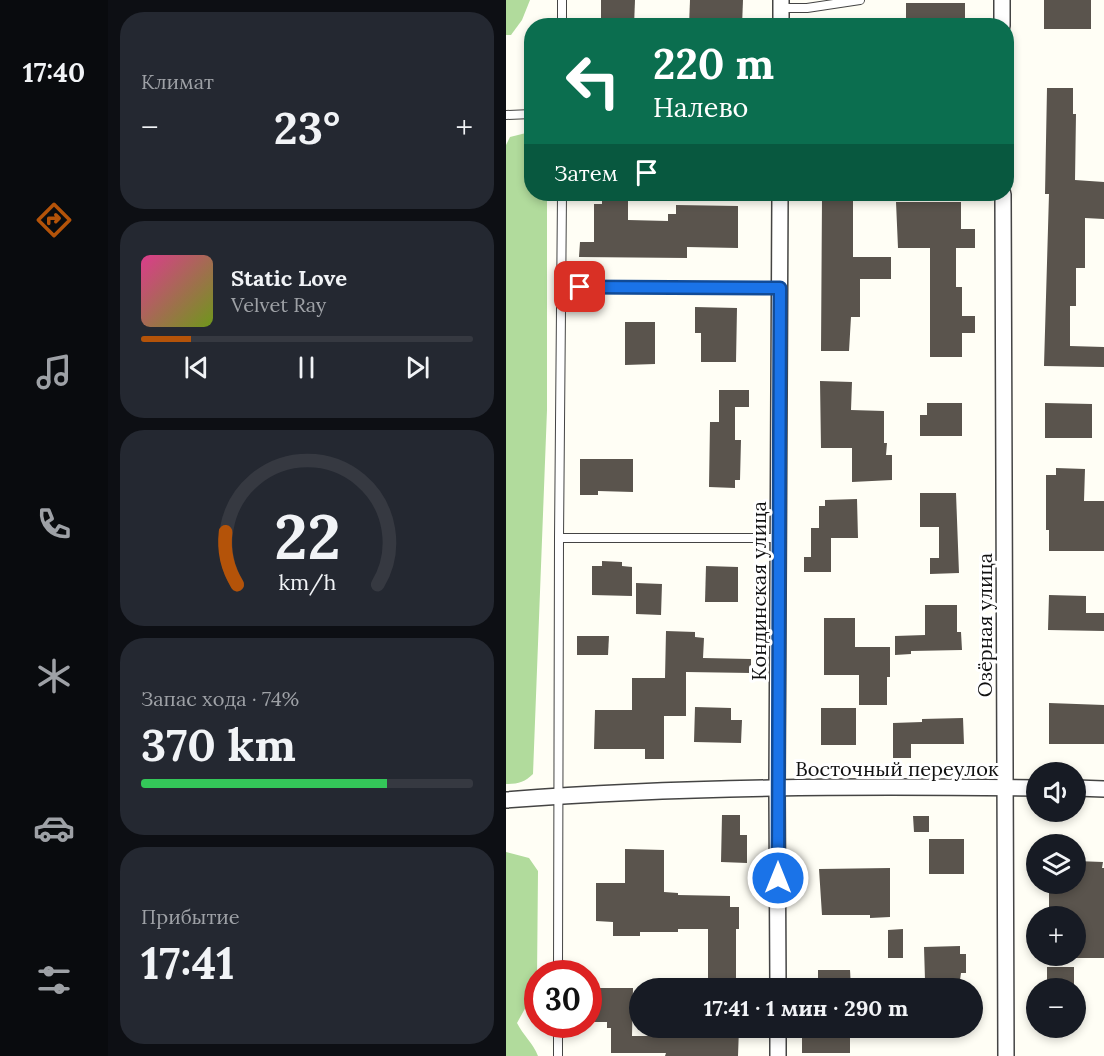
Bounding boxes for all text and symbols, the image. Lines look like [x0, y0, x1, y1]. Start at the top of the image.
text: 220 m [653, 37, 774, 91]
icon: left [554, 42, 632, 120]
text: 17:40 [23, 55, 85, 89]
text: Климат [141, 69, 214, 94]
text: Налево [653, 90, 748, 124]
text: 23° [274, 99, 340, 156]
text: − [141, 106, 159, 148]
text: + [455, 106, 473, 148]
icon: arrive [630, 156, 663, 189]
text: Затем [554, 159, 618, 187]
icon: directions [33, 199, 75, 241]
pin [554, 261, 605, 312]
text: Static Love [231, 264, 347, 292]
icon: arrive [563, 270, 596, 303]
text: Velvet Ray [231, 292, 326, 317]
icon: music [33, 351, 75, 393]
icon: previous [180, 351, 213, 384]
icon: pause [290, 351, 323, 384]
icon: next [401, 351, 434, 384]
text: 22 [274, 496, 340, 576]
street label: Кондинская улица [746, 501, 771, 681]
icon: phone [33, 503, 75, 545]
street label: Озёрная улица [972, 553, 997, 697]
text: km/h [278, 568, 336, 596]
icon: climate [33, 655, 75, 697]
text: Запас хода · 74% [141, 686, 299, 711]
text: 370 km [141, 716, 296, 773]
street label: Восточный переулок [795, 756, 999, 781]
map controls [1026, 762, 1086, 1038]
button: sound [1026, 762, 1086, 822]
icon: car [33, 807, 75, 849]
button: layers [1026, 834, 1086, 894]
position arrow [746, 846, 810, 910]
text: Прибытие [141, 904, 240, 929]
button: + [1026, 906, 1086, 966]
text: 17:41 [141, 934, 235, 991]
icon: filters [33, 959, 75, 1001]
speed limit sign: 30 [524, 960, 602, 1038]
button: − [1026, 978, 1086, 1038]
text: 17:41 · 1 мин · 290 m [704, 994, 908, 1022]

